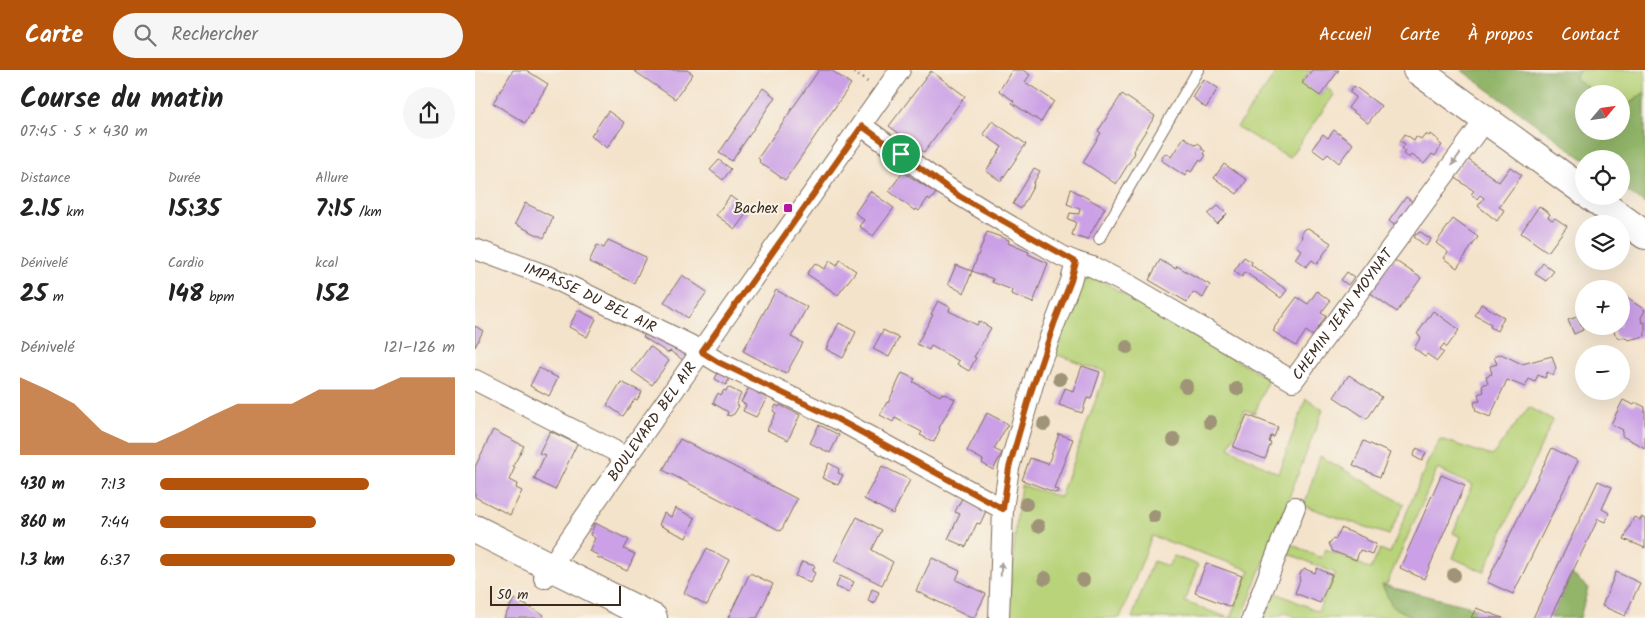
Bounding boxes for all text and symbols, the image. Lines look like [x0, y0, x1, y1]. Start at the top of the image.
search box [113, 13, 463, 58]
text: Carte [25, 16, 83, 55]
text: Rechercher [171, 20, 258, 50]
icon: search [131, 21, 159, 49]
text: Accueil [1319, 21, 1372, 50]
text: Carte [1400, 21, 1440, 50]
text: À propos [1468, 21, 1533, 50]
text: Contact [1561, 21, 1620, 50]
text: Course du matin [20, 77, 223, 122]
north arrow [1575, 85, 1630, 140]
map controls [1575, 85, 1630, 400]
button: share [403, 87, 455, 139]
text: 07:45 · 5 × 430 m [20, 119, 148, 144]
pin [880, 133, 922, 175]
icon: arrive [887, 140, 915, 168]
button: locate [1575, 150, 1630, 205]
one-way arrow [1451, 152, 1461, 166]
text: Distance [20, 167, 70, 189]
text: Durée [168, 167, 201, 189]
text: Allure [315, 167, 348, 189]
text: 2.15 [20, 189, 61, 229]
text: 15:35 [168, 189, 220, 229]
text: 7:15 [315, 189, 353, 229]
place label: Bachex [734, 197, 779, 221]
text: km [61, 201, 84, 223]
text: /km [353, 201, 382, 223]
marker: Bachex [782, 202, 794, 214]
button: layers [1575, 215, 1630, 270]
street label: CHEMIN JEAN MOYNAT [1286, 242, 1401, 386]
text: Dénivelé [20, 252, 68, 274]
text: Cardio [168, 252, 204, 274]
text: kcal [315, 252, 338, 274]
street label: IMPASSE DU BEL AIR [520, 257, 660, 340]
text: 25 [20, 274, 47, 314]
text: 148 [168, 274, 204, 314]
text: 152 [315, 274, 350, 314]
button: + [1575, 280, 1630, 335]
text: m [47, 286, 64, 308]
text: bpm [204, 286, 234, 308]
text: Dénivelé [20, 335, 75, 360]
text: 121–126 m [384, 335, 455, 360]
button: − [1575, 345, 1630, 400]
street label: BOULEVARD BEL AIR [602, 357, 703, 487]
text: 430 m [20, 472, 65, 497]
text: 7:13 [100, 472, 125, 497]
text: 860 m [20, 510, 66, 535]
text: 7:44 [100, 510, 129, 535]
text: 1.3 km [20, 548, 65, 573]
text: 6:37 [100, 548, 129, 573]
one-way arrow [997, 561, 1005, 577]
scale bar [490, 583, 621, 606]
text: 50 m [497, 584, 528, 606]

